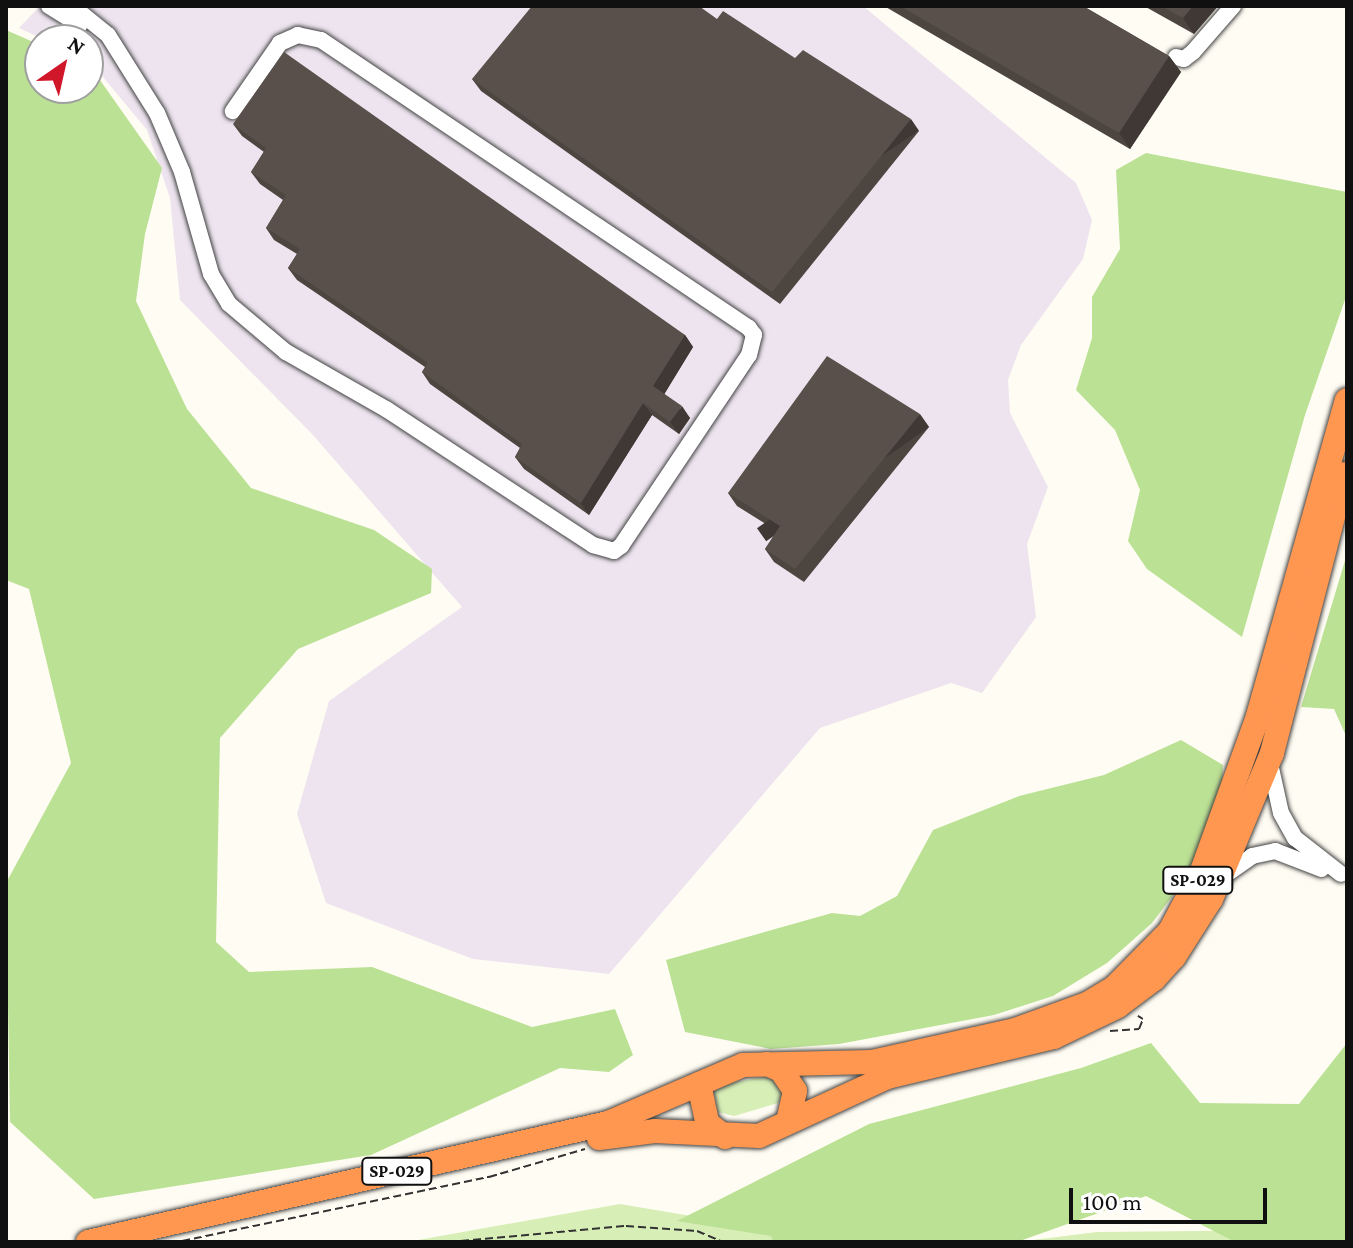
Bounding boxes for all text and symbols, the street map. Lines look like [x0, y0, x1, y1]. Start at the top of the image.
north arrow [24, 24, 104, 104]
text: N [63, 31, 90, 60]
road number: SP-029 [1162, 866, 1234, 894]
road number: SP-029 [361, 1157, 433, 1185]
scale bar [1073, 1172, 1271, 1222]
text: 100 m [1083, 1188, 1142, 1215]

